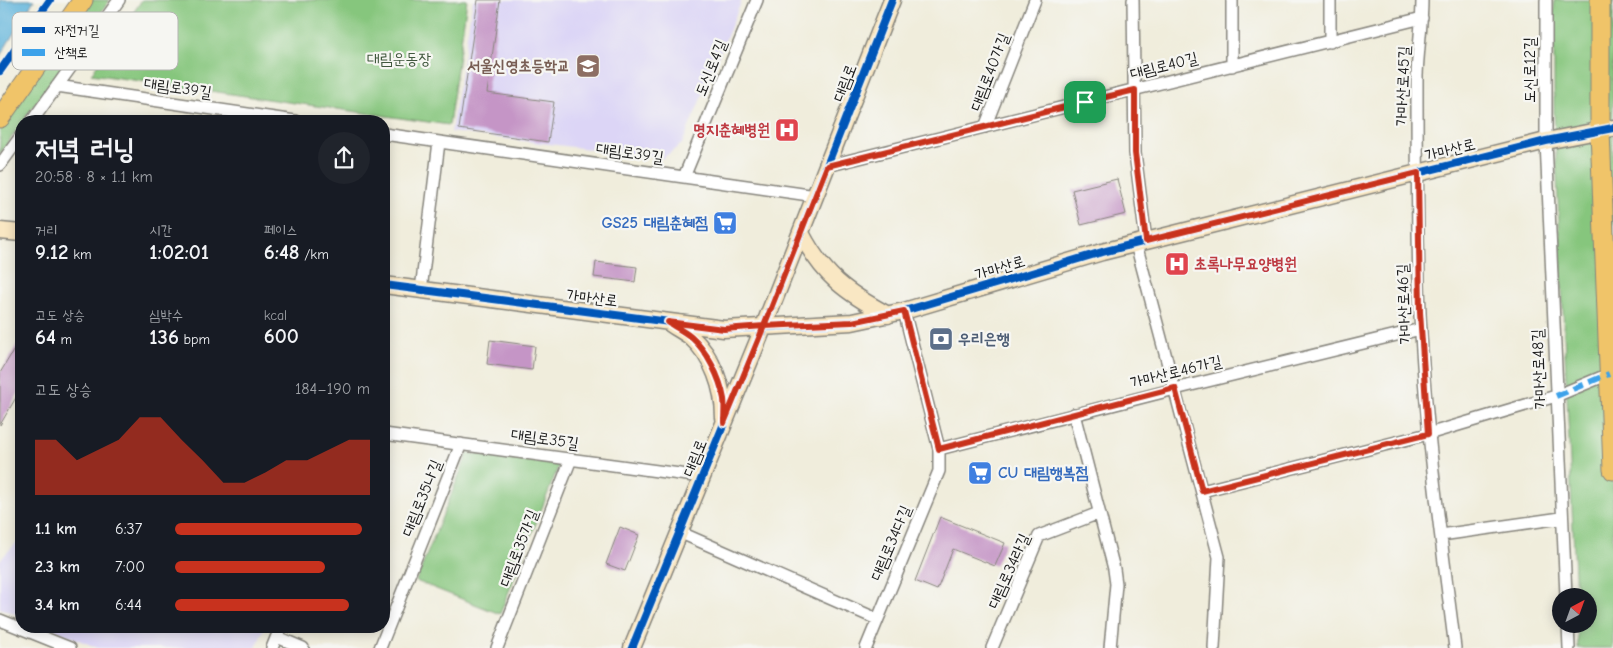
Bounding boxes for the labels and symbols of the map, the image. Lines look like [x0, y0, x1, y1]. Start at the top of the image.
legend [12, 12, 178, 70]
text: 자전거길 [54, 22, 100, 39]
street label: 대림로40가길 [967, 30, 1013, 113]
street label: 도신로4길 [692, 37, 730, 99]
street label: 도신로12길 [1521, 37, 1539, 103]
text: 산책로 [54, 44, 88, 61]
street label: 가마산로45길 [1393, 45, 1413, 127]
street label: 대림로40길 [1128, 49, 1200, 83]
park label: 대림운동장 [367, 50, 431, 68]
school or university icon: 서울신영초등학교 [575, 53, 601, 79]
place label: 서울신영초등학교 [467, 57, 570, 75]
street label: 대림로 [830, 62, 860, 104]
street label: 대림로39길 [143, 74, 213, 102]
pin [1064, 81, 1106, 123]
hospital icon: 명지춘혜병원 [774, 117, 800, 143]
place label: 명지춘혜병원 [693, 121, 770, 139]
street label: 가마산로 [1423, 135, 1477, 165]
street label: 대림로39길 [595, 139, 665, 167]
supermarket icon: GS25 대림춘혜점 [712, 210, 738, 236]
place label: GS25 대림춘혜점 [601, 214, 708, 232]
hospital icon: 초록나무요양병원 [1164, 251, 1190, 277]
street label: 가마산로 [973, 252, 1027, 284]
place label: 초록나무요양병원 [1194, 255, 1297, 273]
street label: 가마산로46길 [1394, 263, 1414, 345]
street label: 가마산로 [565, 286, 619, 310]
bank icon: 우리은행 [928, 326, 954, 352]
street label: 가마산로48길 [1529, 328, 1549, 409]
place label: 우리은행 [958, 330, 1010, 348]
street label: 가마산로46가길 [1128, 352, 1224, 392]
street label: 대림로35길 [510, 425, 580, 453]
street label: 대림로 [679, 437, 711, 479]
street label: 대림로35나길 [398, 457, 446, 539]
supermarket icon: CU 대림행복점 [967, 460, 993, 486]
place label: CU 대림행복점 [998, 464, 1089, 482]
street label: 대림로34다길 [867, 502, 915, 583]
street label: 대림로35가길 [496, 507, 542, 589]
street label: 대림로34라길 [984, 531, 1034, 611]
north arrow [1552, 588, 1598, 632]

